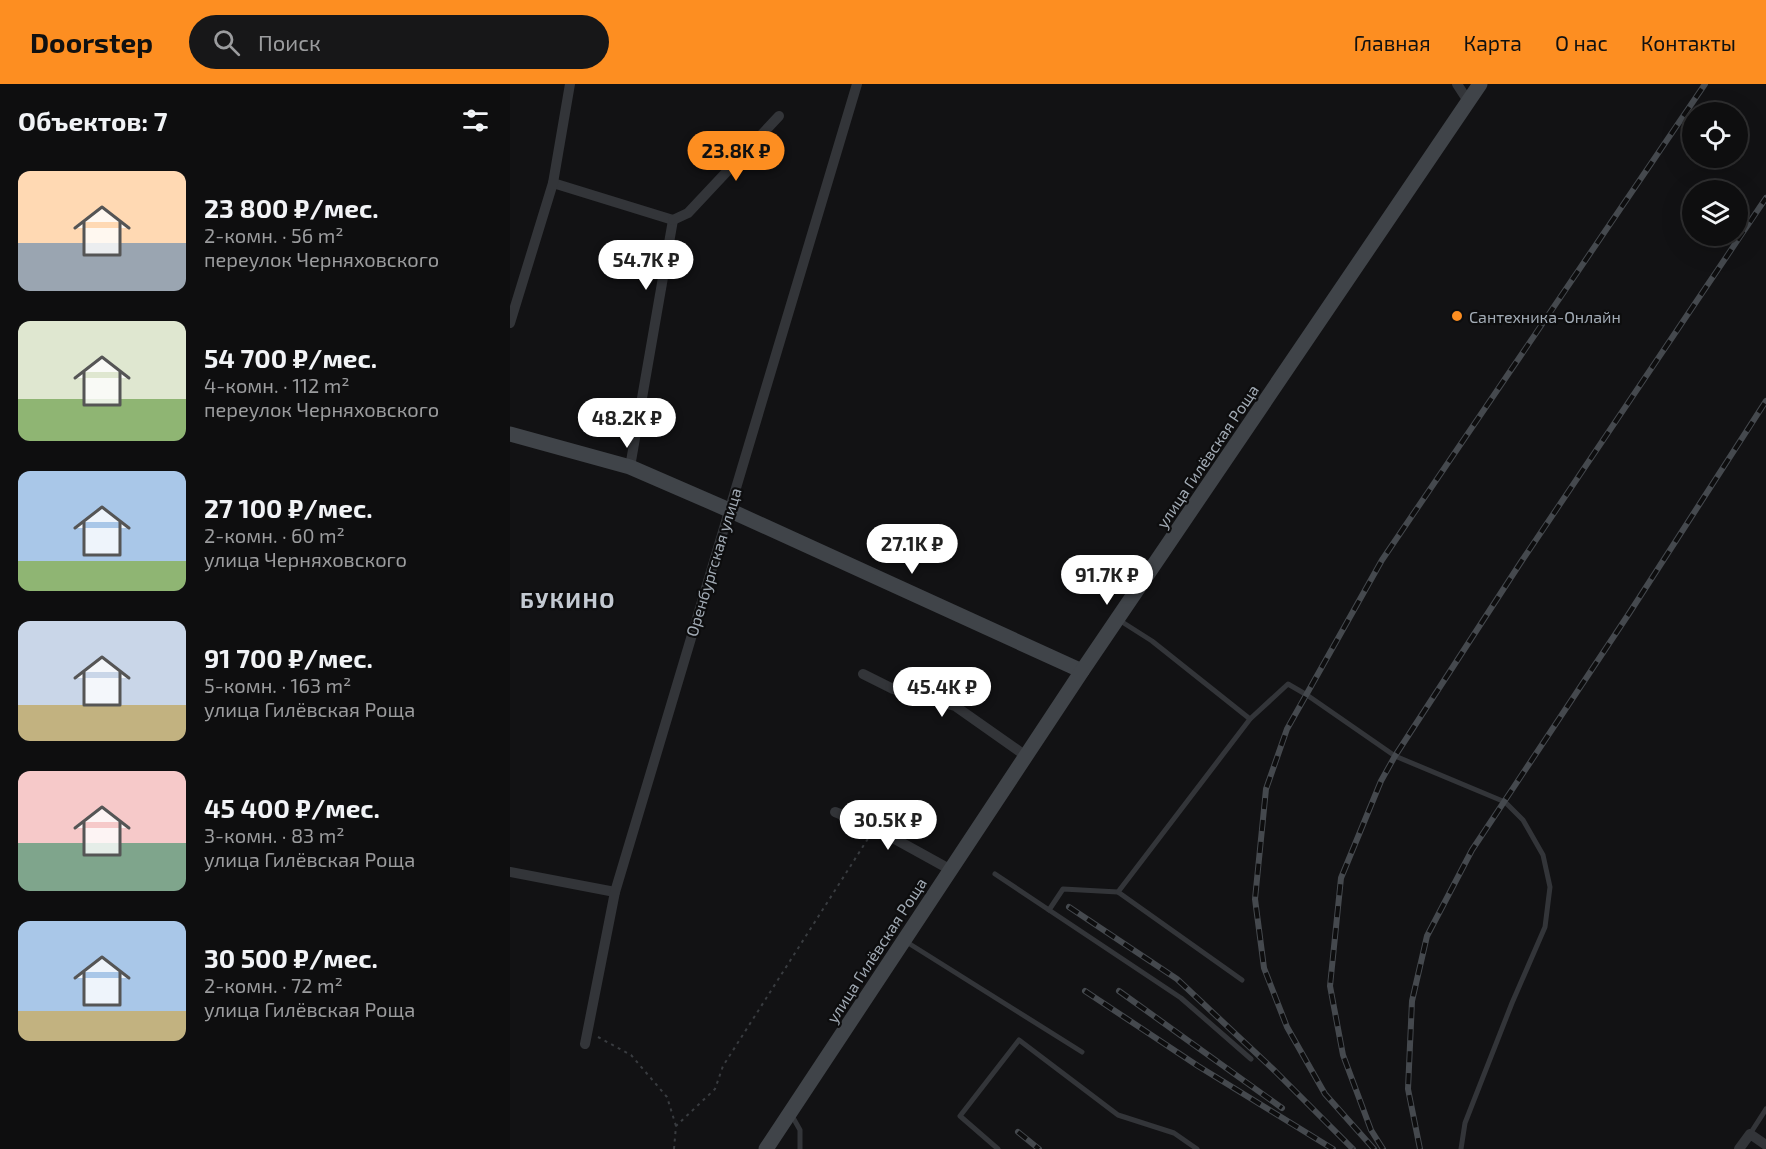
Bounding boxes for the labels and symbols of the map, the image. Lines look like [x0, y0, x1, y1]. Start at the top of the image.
pin: 23.8K ₽ [681, 131, 791, 182]
pin: 54.7K ₽ [591, 240, 701, 291]
place label: Сантехника-Онлайн [1469, 307, 1621, 326]
marker: Сантехника-Онлайн [1450, 309, 1464, 323]
street label: улица Гилёвская Роща [1152, 381, 1263, 532]
pin: 48.2K ₽ [572, 398, 682, 449]
street label: Оренбургская улица [681, 485, 746, 639]
pin: 27.1K ₽ [857, 524, 967, 575]
pin: 91.7K ₽ [1052, 555, 1162, 606]
district label: БУКИНО [520, 586, 616, 612]
pin: 45.4K ₽ [887, 667, 997, 718]
pin: 30.5K ₽ [833, 800, 943, 851]
street label: улица Гилёвская Роща [822, 874, 931, 1027]

